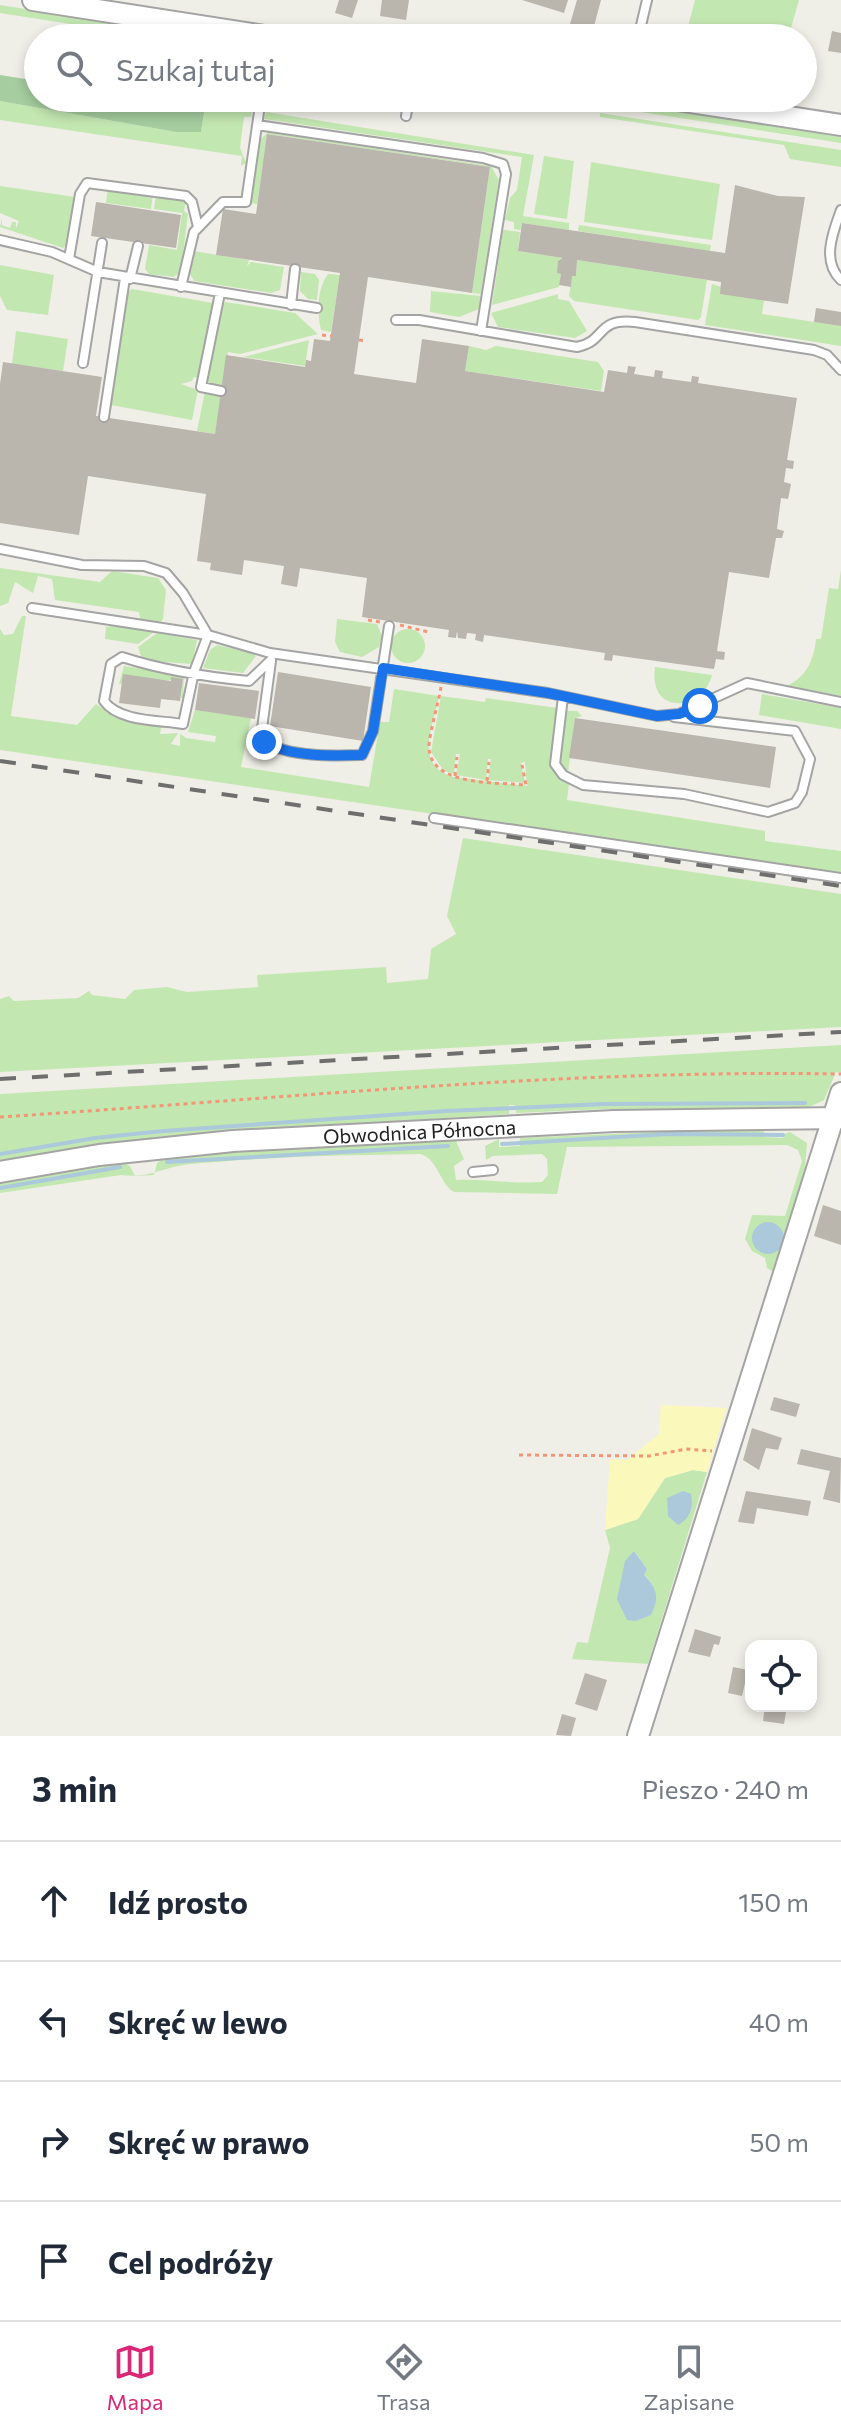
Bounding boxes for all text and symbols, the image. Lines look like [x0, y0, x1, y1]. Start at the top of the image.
search box [24, 24, 817, 112]
icon: search [52, 46, 96, 90]
text: Szukaj tutaj [116, 50, 275, 87]
route start [682, 688, 718, 724]
route end [246, 724, 282, 760]
street label: Obwodnica Północna [322, 1114, 517, 1148]
map controls [745, 1640, 817, 1712]
button: locate [745, 1640, 817, 1712]
text: 3 min [32, 1767, 117, 1809]
text: Pieszo · 240 m [642, 1773, 809, 1804]
icon: ahead [32, 1879, 76, 1923]
text: Idź prosto [108, 1883, 248, 1920]
text: 150 m [738, 1886, 809, 1917]
icon: left [32, 1999, 76, 2043]
text: Skręć w lewo [108, 2003, 288, 2040]
text: 40 m [749, 2006, 809, 2037]
icon: right [32, 2119, 76, 2163]
text: Skręć w prawo [108, 2123, 309, 2160]
text: 50 m [749, 2126, 809, 2157]
icon: arrive [32, 2239, 76, 2283]
text: Cel podróży [108, 2243, 273, 2280]
tab: Mapa [107, 2340, 163, 2415]
tab: Trasa [377, 2340, 431, 2415]
tab: Zapisane [644, 2340, 734, 2415]

